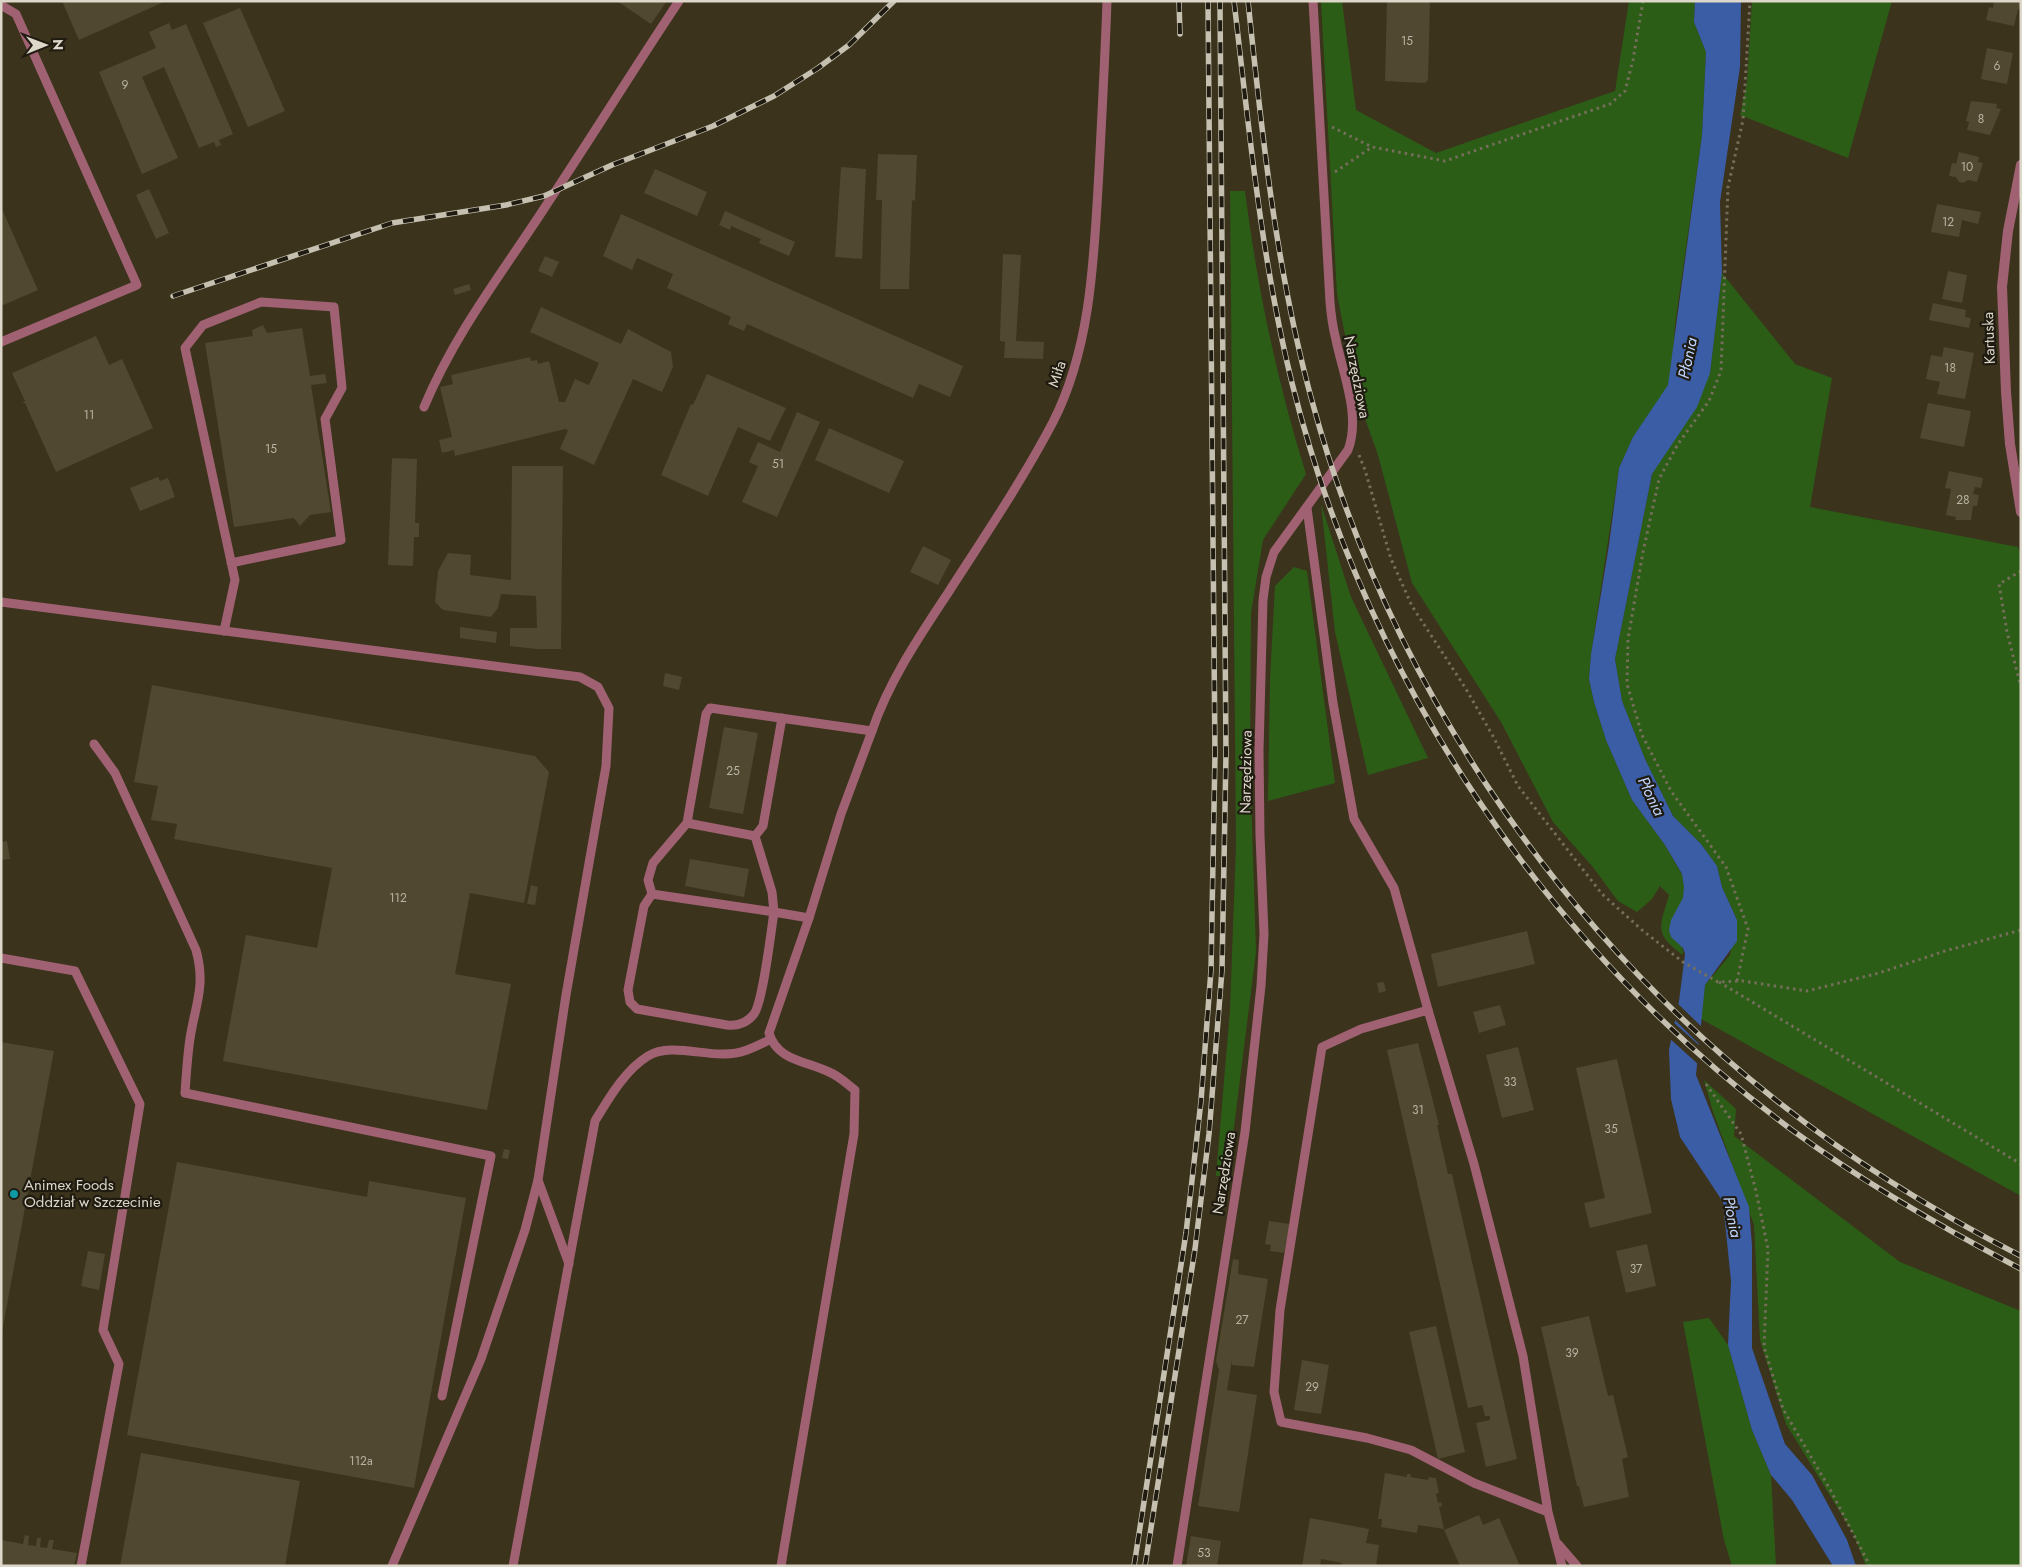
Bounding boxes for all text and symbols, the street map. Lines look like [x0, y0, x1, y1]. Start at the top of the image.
north arrow [20, 20, 70, 70]
house number: 15 [1401, 32, 1413, 50]
text: N [48, 39, 68, 51]
house number: 6 [1994, 57, 2001, 75]
house number: 9 [122, 76, 129, 94]
house number: 8 [1978, 110, 1984, 128]
house number: 10 [1961, 158, 1973, 176]
house number: 12 [1942, 213, 1954, 231]
street label: Kartuska [1977, 312, 2001, 364]
street label: Narzędziowa [1338, 334, 1376, 420]
water label: Płonia [1672, 335, 1703, 381]
street label: Miła [1042, 358, 1072, 390]
house number: 18 [1944, 359, 1956, 377]
house number: 11 [84, 406, 94, 424]
house number: 15 [265, 440, 277, 458]
house number: 51 [772, 455, 784, 473]
house number: 28 [1956, 491, 1970, 509]
street label: Narzędziowa [1234, 730, 1258, 814]
house number: 25 [726, 762, 740, 780]
water label: Płonia [1632, 772, 1671, 820]
house number: 112 [389, 889, 407, 907]
house number: 33 [1503, 1073, 1517, 1091]
house number: 31 [1412, 1101, 1424, 1119]
house number: 35 [1604, 1120, 1618, 1138]
street label: Narzędziowa [1207, 1130, 1241, 1216]
place label: Animex Foods Oddział w Szczecinie [24, 1174, 161, 1213]
marker: Animex Foods Oddział w Szczecinie [8, 1188, 20, 1200]
water label: Płonia [1717, 1194, 1748, 1240]
house number: 37 [1630, 1260, 1643, 1278]
house number: 27 [1235, 1311, 1249, 1329]
house number: 39 [1565, 1344, 1579, 1362]
house number: 29 [1305, 1378, 1319, 1396]
house number: 112a [349, 1452, 373, 1470]
house number: 53 [1197, 1544, 1211, 1562]

